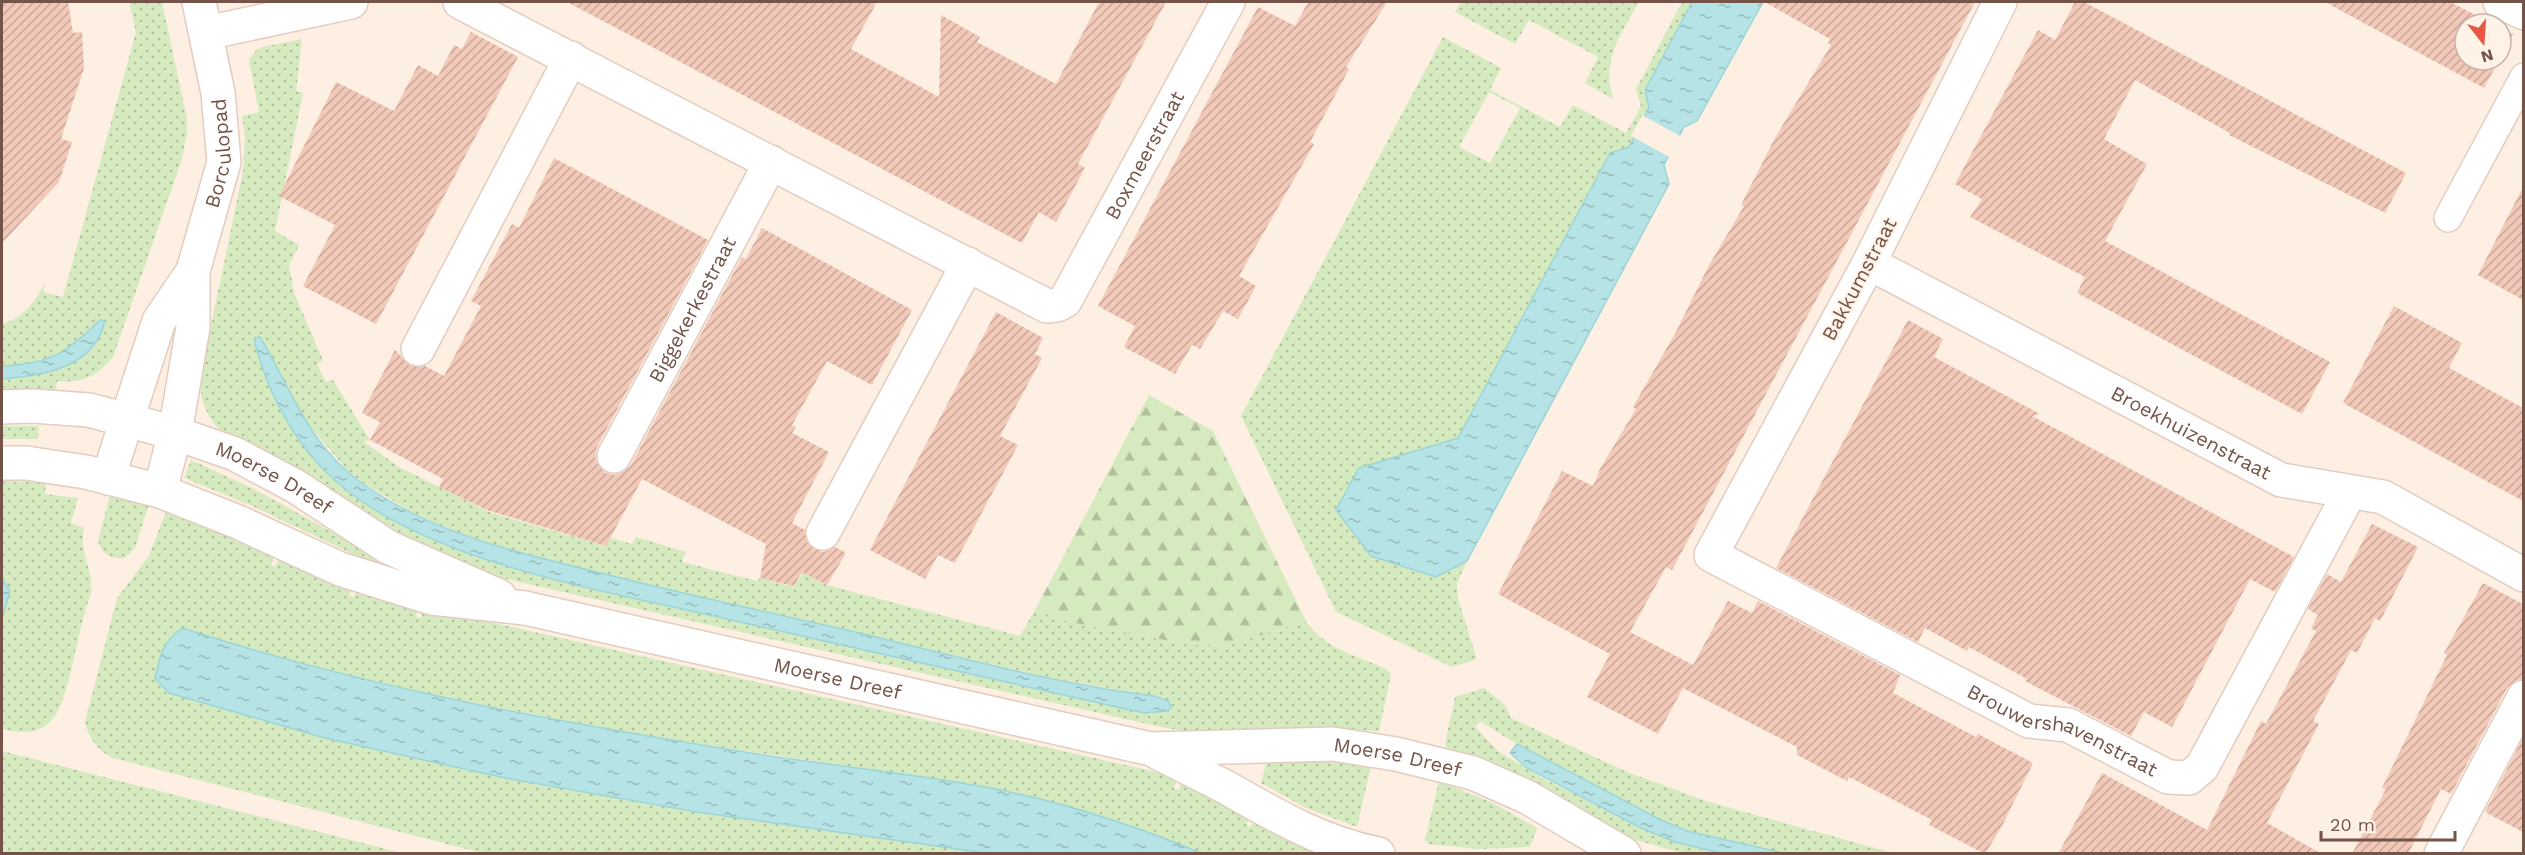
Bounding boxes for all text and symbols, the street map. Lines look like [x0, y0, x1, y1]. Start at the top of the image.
north arrow [2453, 12, 2513, 72]
text: N [2479, 45, 2496, 67]
street label: Boxmeerstraat [1100, 86, 1189, 224]
street label: Borculopad [200, 97, 236, 211]
street label: Bakkumstraat [1817, 213, 1902, 345]
street label: Biggekerkestraat [643, 232, 741, 387]
street label: Broekhuizenstraat [2107, 381, 2276, 485]
street label: Moerse Dreef [212, 436, 337, 519]
street label: Moerse Dreef [772, 652, 904, 705]
street label: Brouwershavenstraat [1963, 679, 2162, 782]
street label: Moerse Dreef [1332, 732, 1464, 782]
scale bar [2321, 804, 2454, 842]
text: 20 m [2330, 814, 2375, 835]

